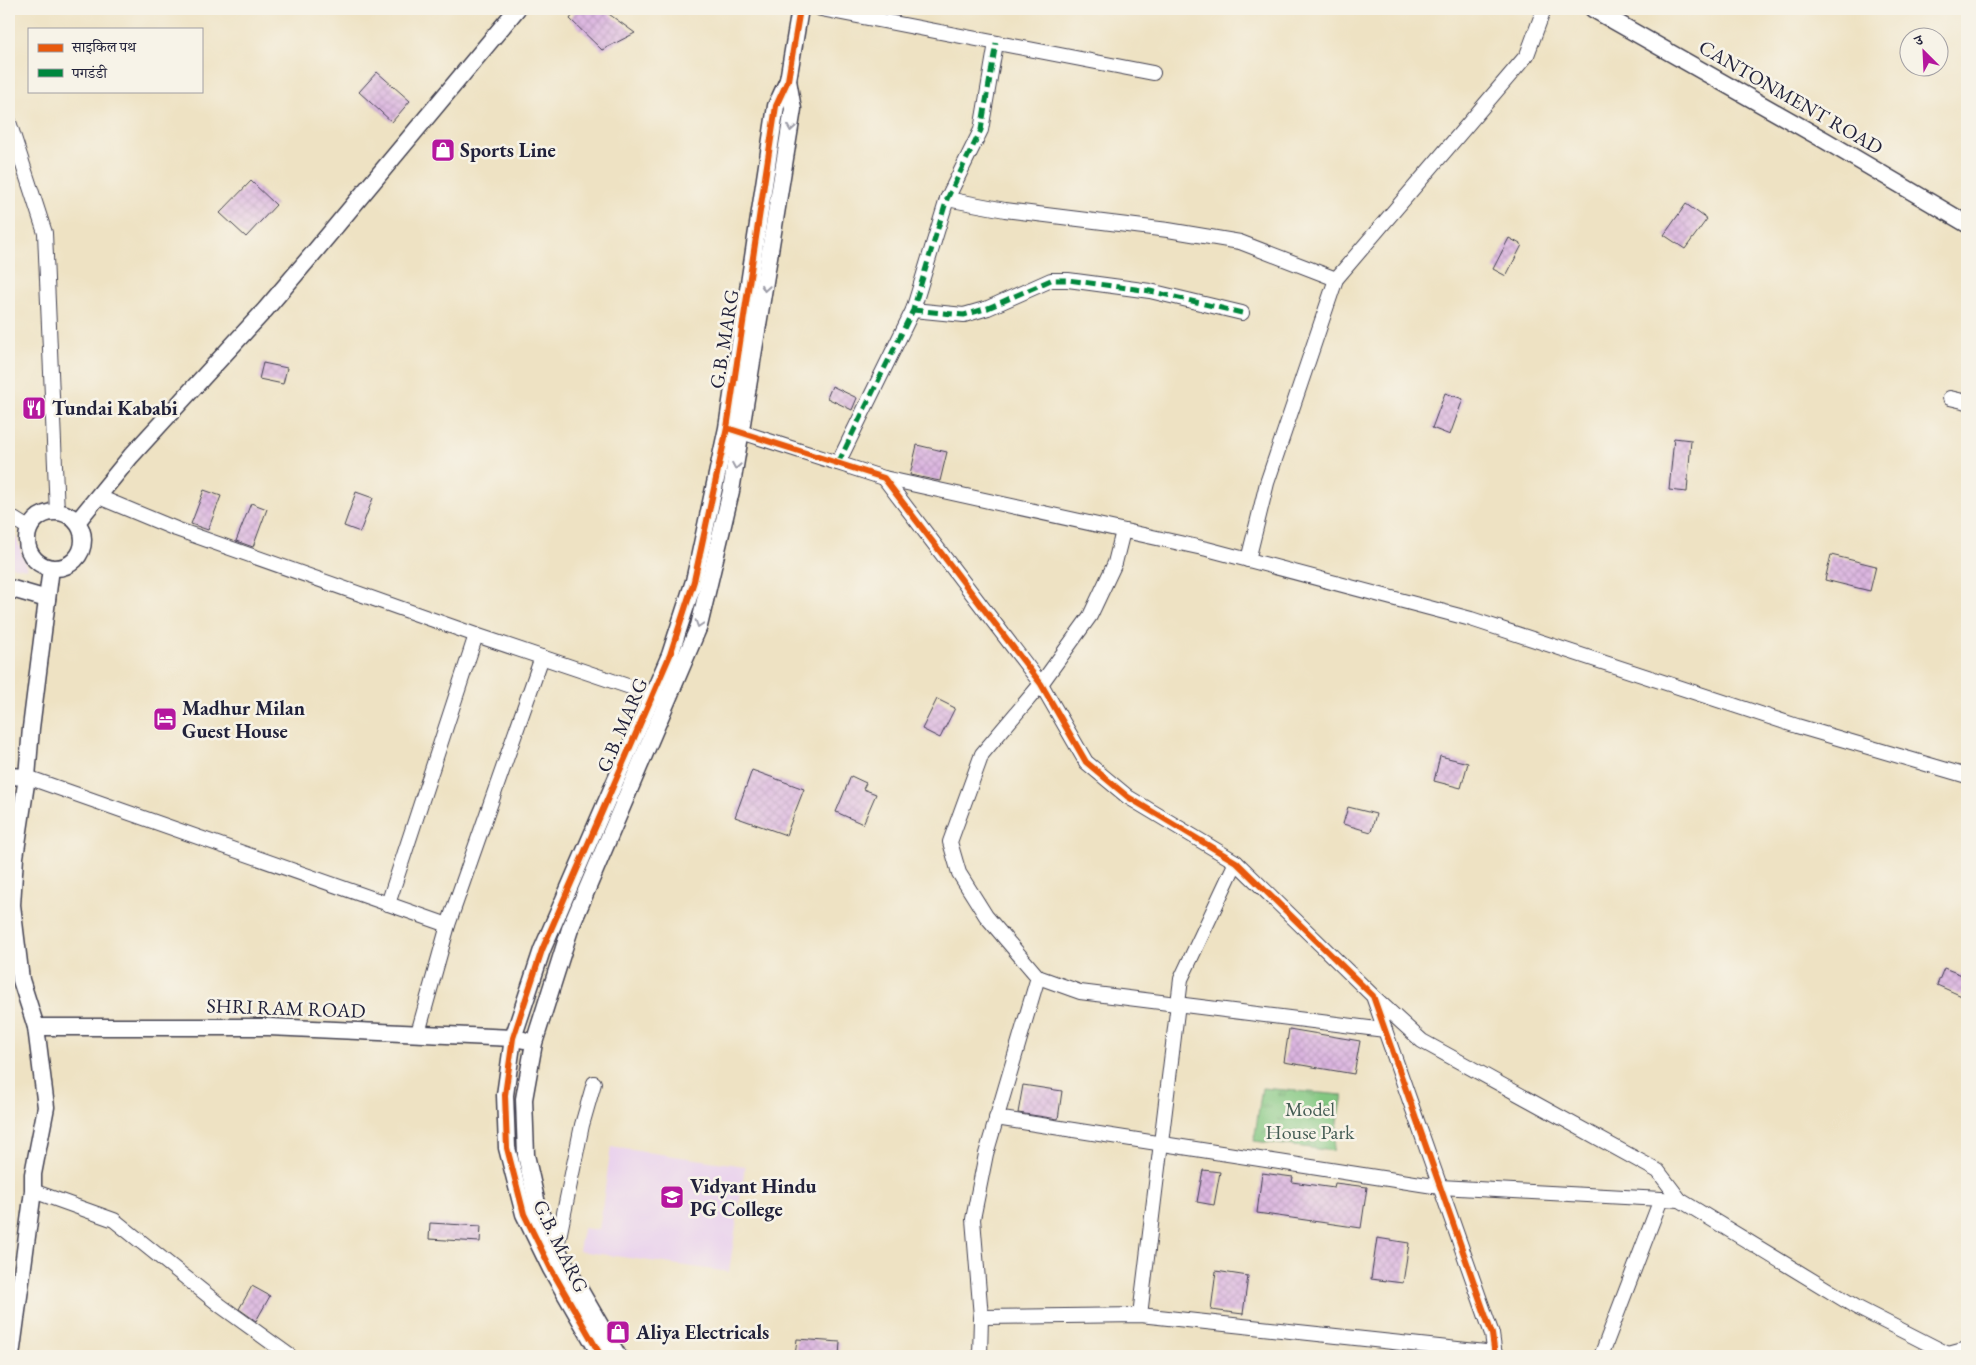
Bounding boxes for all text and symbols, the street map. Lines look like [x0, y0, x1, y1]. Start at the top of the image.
legend [28, 28, 202, 92]
north arrow [1898, 28, 1948, 78]
text: उ [1911, 30, 1926, 50]
street label: CANTONMENT ROAD [1694, 34, 1888, 160]
text: साइकिल पथ [71, 37, 137, 56]
text: पगडंडी [71, 63, 108, 82]
one-way arrow [786, 123, 796, 132]
shop icon: Sports Line [430, 137, 456, 163]
place label: Sports Line [460, 137, 556, 163]
one-way arrow [760, 285, 771, 293]
street label: G.B. MARG [703, 287, 745, 391]
restaurant icon: Tundai Kababi [21, 395, 47, 421]
place label: Tundai Kababi [52, 395, 178, 421]
one-way arrow [731, 462, 741, 470]
one-way arrow [694, 619, 704, 628]
street label: G.B. MARG [590, 674, 654, 776]
place label: Madhur Milan Guest House [182, 695, 305, 744]
hotel icon: Madhur Milan Guest House [152, 706, 178, 732]
street label: SHRI RAM ROAD [206, 992, 366, 1024]
park label: Model House Park [1266, 1096, 1355, 1145]
place label: Vidyant Hindu PG College [690, 1173, 817, 1222]
school or university icon: Vidyant Hindu PG College [659, 1184, 685, 1210]
street label: G.B. MARG [527, 1195, 595, 1297]
shop icon: Aliya Electricals [605, 1319, 631, 1345]
place label: Aliya Electricals [635, 1319, 769, 1345]

